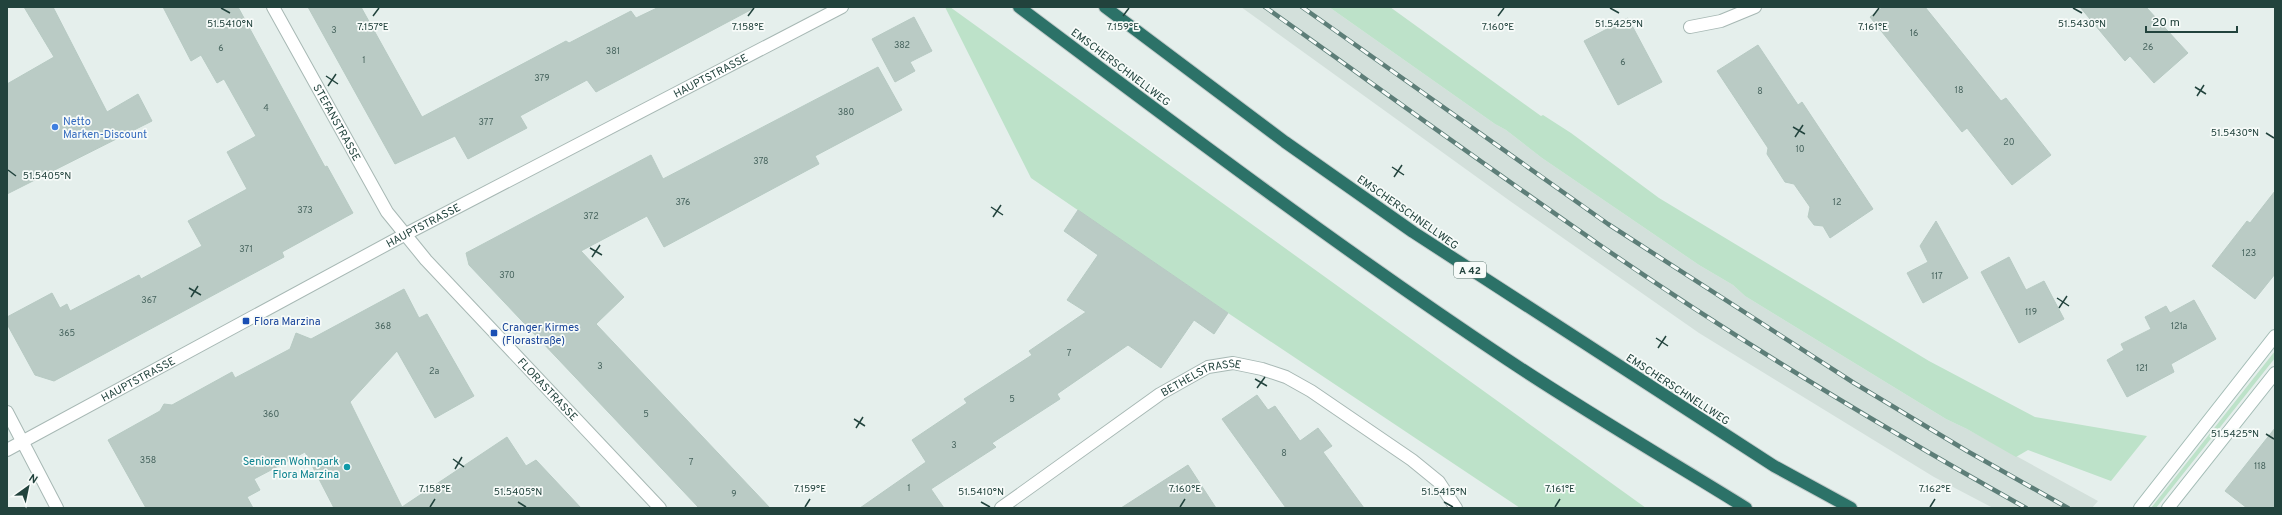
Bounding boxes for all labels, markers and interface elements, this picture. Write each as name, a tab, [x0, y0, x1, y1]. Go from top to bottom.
scale bar	[2146, 8, 2237, 34]
text: 20 m	[2152, 15, 2180, 31]
text: 51.5410°N	[207, 18, 253, 31]
text: 51.5425°N	[1595, 18, 1643, 31]
text: 51.5430°N	[2058, 18, 2106, 31]
text: 7.157°E	[357, 21, 389, 34]
text: 7.158°E	[732, 21, 764, 34]
text: 7.159°E	[1107, 21, 1139, 34]
text: 7.160°E	[1482, 21, 1514, 34]
text: 7.161°E	[1858, 21, 1888, 34]
house number: 3	[331, 25, 337, 36]
street label: EMSCHERSCHNELLWEG	[1068, 26, 1173, 110]
house number: 16	[1910, 28, 1918, 39]
house number: 382	[894, 40, 910, 51]
house number: 26	[2143, 42, 2153, 53]
house number: 6	[218, 43, 224, 54]
house number: 381	[606, 46, 620, 57]
street label: HAUPTSTRASSE	[671, 51, 751, 101]
house number: 1	[362, 55, 366, 66]
house number: 6	[1620, 57, 1626, 68]
house number: 379	[534, 73, 550, 84]
street label: STEFANSTRASSE	[309, 82, 363, 164]
house number: 18	[1955, 85, 1963, 96]
house number: 8	[1757, 86, 1763, 97]
house number: 4	[263, 103, 269, 114]
house number: 380	[838, 107, 855, 118]
place label: Netto Marken-Discount	[63, 115, 147, 142]
house number: 377	[478, 117, 494, 128]
marker: Netto Marken-Discount	[50, 122, 60, 132]
text: 51.5430°N	[2211, 127, 2259, 140]
house number: 20	[2003, 137, 2015, 148]
house number: 10	[1795, 144, 1805, 155]
house number: 378	[753, 156, 769, 167]
text: 51.5405°N	[23, 170, 71, 183]
street label: EMSCHERSCHNELLWEG	[1354, 172, 1461, 253]
house number: 376	[676, 197, 690, 208]
house number: 12	[1833, 197, 1841, 208]
street label: HAUPTSTRASSE	[384, 201, 463, 251]
house number: 373	[297, 205, 313, 216]
house number: 372	[583, 211, 599, 222]
house number: 371	[239, 244, 253, 255]
house number: 123	[2242, 248, 2256, 259]
road number: A 42	[1454, 262, 1486, 278]
house number: 370	[499, 270, 515, 281]
house number: 117	[1931, 271, 1943, 282]
house number: 367	[141, 295, 157, 306]
house number: 119	[2025, 307, 2037, 318]
place label: Flora Marzina	[254, 315, 321, 329]
marker: Flora Marzina	[241, 316, 251, 326]
house number: 368	[375, 321, 391, 332]
place label: Cranger Kirmes (Florastraße)	[502, 321, 579, 348]
house number: 121a	[2171, 321, 2188, 332]
house number: 365	[59, 328, 75, 339]
marker: Cranger Kirmes (Florastraße)	[489, 328, 499, 338]
house number: 7	[1067, 348, 1072, 359]
street label: EMSCHERSCHNELLWEG	[1623, 351, 1732, 429]
street label: HAUPTSTRASSE	[99, 354, 178, 406]
street label: FLORASTRASSE	[514, 355, 580, 424]
street label: BETHELSTRASSE	[1159, 357, 1243, 400]
house number: 3	[597, 361, 603, 372]
house number: 121	[2136, 363, 2148, 374]
house number: 2a	[429, 366, 439, 377]
house number: 5	[1009, 394, 1015, 405]
house number: 360	[263, 409, 280, 420]
house number: 5	[643, 409, 649, 420]
text: 51.5425°N	[2211, 428, 2259, 441]
house number: 3	[951, 440, 957, 451]
house number: 8	[1281, 448, 1287, 459]
house number: 358	[140, 455, 156, 466]
place label: Senioren Wohnpark Flora Marzina	[243, 455, 339, 482]
house number: 7	[689, 457, 694, 468]
house number: 118	[2254, 461, 2266, 472]
marker: Senioren Wohnpark Flora Marzina	[342, 462, 352, 472]
north arrow	[8, 467, 48, 507]
text: N	[26, 471, 40, 487]
text: 7.158°E	[419, 483, 451, 496]
text: 7.159°E	[794, 483, 826, 496]
house number: 1	[907, 483, 911, 494]
text: 7.160°E	[1169, 483, 1201, 496]
text: 7.161°E	[1545, 483, 1575, 496]
text: 7.162°E	[1919, 483, 1951, 496]
text: 51.5405°N	[494, 486, 542, 499]
text: 51.5410°N	[958, 486, 1004, 499]
text: 51.5415°N	[1421, 486, 1467, 499]
house number: 9	[731, 489, 737, 500]

